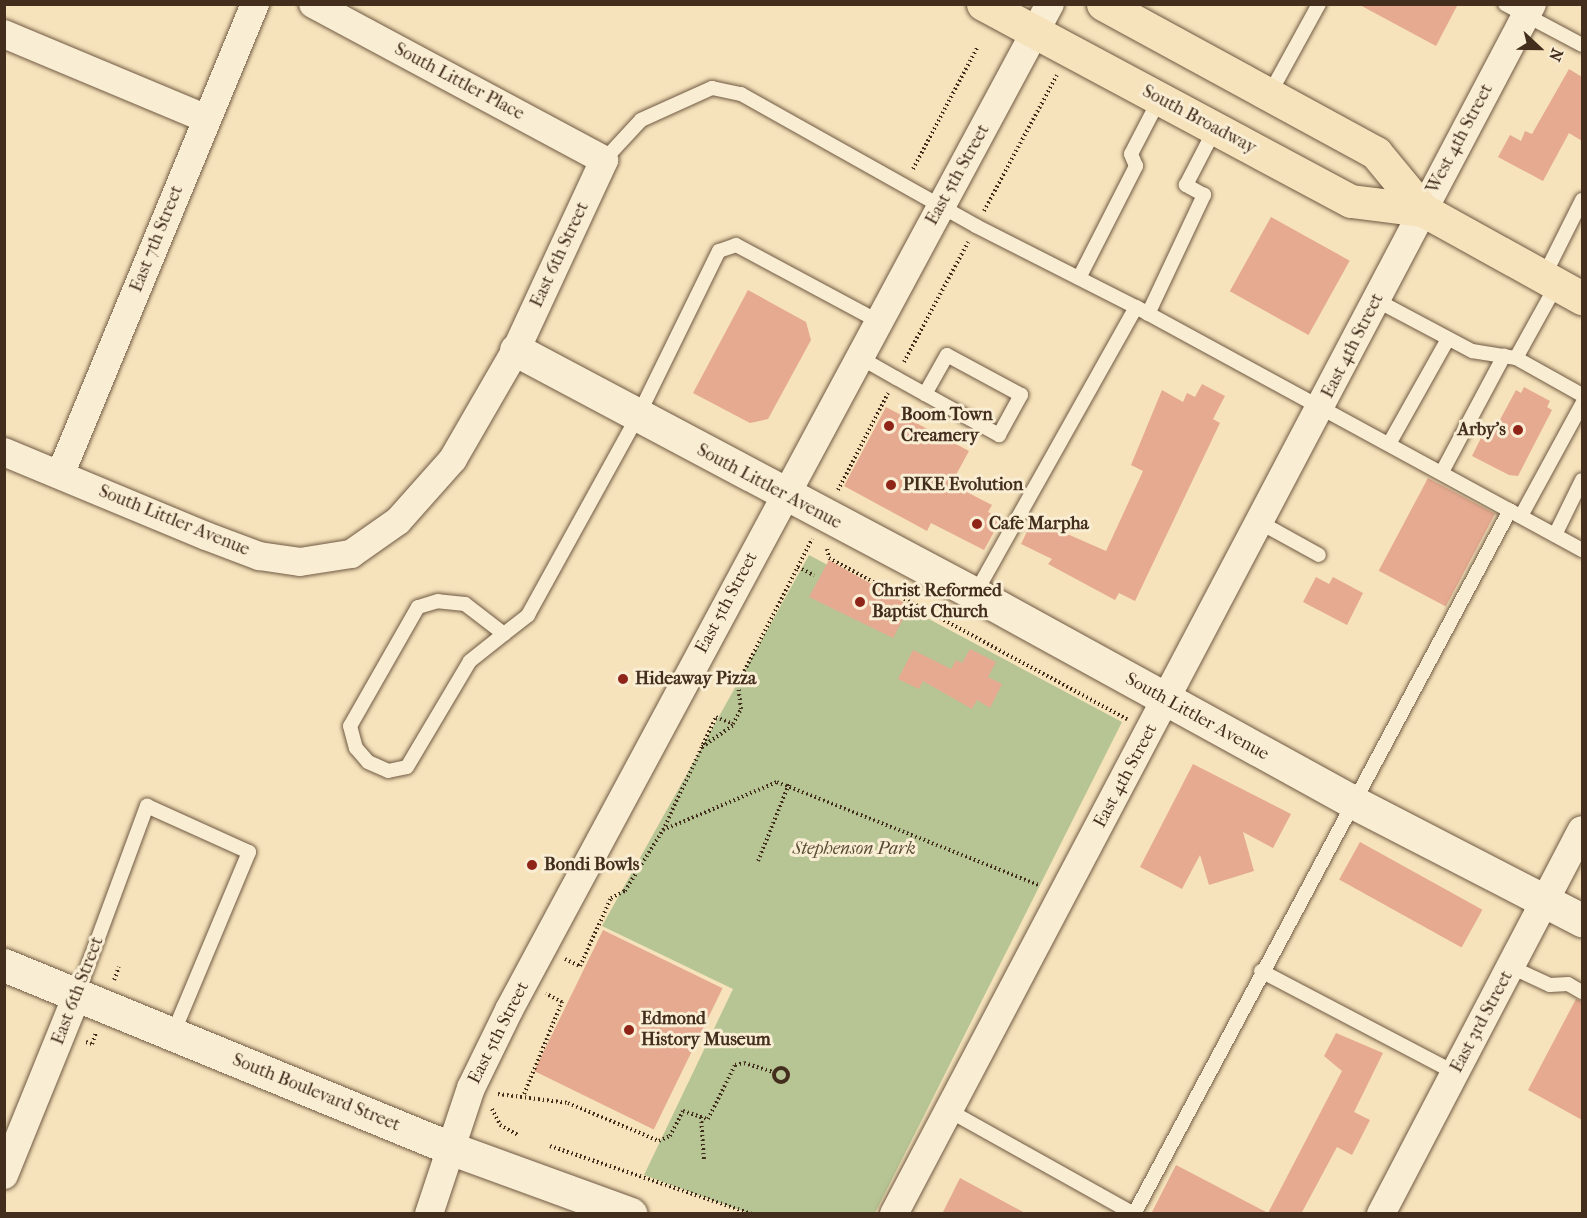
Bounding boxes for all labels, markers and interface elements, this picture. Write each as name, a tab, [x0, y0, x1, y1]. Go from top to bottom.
north arrow	[1509, 18, 1569, 78]
street label: South Littler Place	[390, 39, 528, 125]
text: N	[1545, 46, 1567, 64]
street label: South Broadway	[1138, 81, 1260, 159]
street label: West 4th Street	[1422, 81, 1498, 197]
street label: East 5th Street	[921, 121, 995, 229]
street label: East 7th Street	[126, 183, 188, 295]
street label: East 6th Street	[526, 199, 594, 311]
street label: East 4th Street	[1317, 290, 1389, 402]
place label: Boom Town Creamery	[901, 405, 993, 448]
marker: Boom Town Creamery	[882, 419, 896, 433]
place label: Arby's	[1457, 419, 1506, 441]
marker: Arby's	[1511, 423, 1525, 437]
street label: South Littler Avenue	[693, 440, 845, 534]
place label: PIKE Evolution	[903, 474, 1023, 496]
marker: PIKE Evolution	[884, 478, 898, 492]
street label: South Littler Avenue	[95, 481, 253, 561]
place label: Cafe Marpha	[989, 513, 1089, 535]
marker: Cafe Marpha	[970, 517, 984, 531]
street label: East 5th Street	[691, 549, 763, 657]
place label: Christ Reformed Baptist Church	[872, 581, 1002, 624]
marker: Christ Reformed Baptist Church	[853, 595, 867, 609]
place label: Hideaway Pizza	[635, 668, 756, 690]
street label: South Littler Avenue	[1121, 669, 1273, 765]
marker: Hideaway Pizza	[616, 672, 630, 686]
street label: East 4th Street	[1090, 720, 1162, 832]
park label: Stephenson Park	[792, 838, 916, 860]
place label: Bondi Bowls	[544, 854, 639, 876]
marker: Bondi Bowls	[525, 858, 539, 872]
street label: East 6th Street	[48, 934, 108, 1048]
street label: East 3rd Street	[1446, 967, 1518, 1077]
street label: East 5th Street	[464, 978, 534, 1088]
place label: Edmond History Museum	[641, 1009, 771, 1052]
marker: Edmond History Museum	[622, 1023, 636, 1037]
street label: South Boulevard Street	[229, 1049, 403, 1137]

